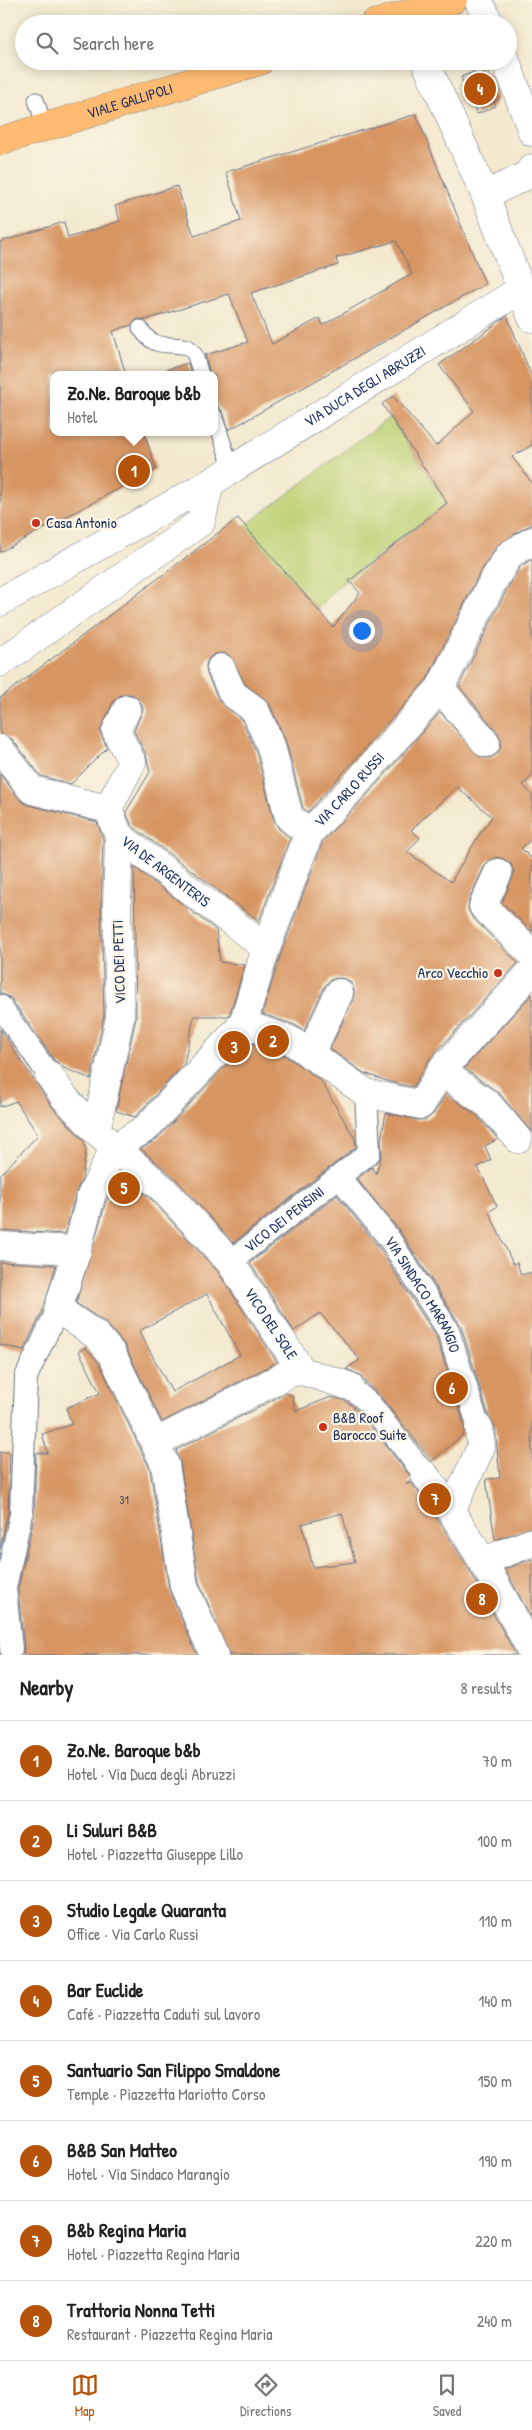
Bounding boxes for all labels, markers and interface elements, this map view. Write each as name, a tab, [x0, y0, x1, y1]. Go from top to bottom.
search box	[15, 15, 517, 70]
icon: search	[33, 29, 61, 57]
text: Search here	[73, 30, 154, 56]
pin: 4	[464, 70, 496, 108]
street label: VIALE GALLIPOLI	[84, 77, 175, 124]
street label: VIA DUCA DEGLI ABRUZZI	[300, 340, 430, 432]
popup	[50, 371, 218, 436]
text: Zo.Ne. Baroque b&b	[67, 380, 201, 406]
text: Hotel	[67, 406, 97, 428]
pin: 1	[118, 452, 150, 490]
place label: Casa Antonio	[46, 512, 117, 533]
marker: Casa Antonio	[30, 517, 42, 529]
your location	[349, 618, 375, 644]
street label: VIA CARLO RUSSI	[309, 748, 389, 831]
street label: VIA DE ARGENTERIS	[117, 830, 215, 912]
street label: VICO DEI PETTI	[107, 920, 130, 1004]
place label: Arco Vecchio	[418, 962, 488, 983]
marker: Arco Vecchio	[492, 967, 504, 979]
pin: 2	[257, 1022, 289, 1060]
pin: 3	[218, 1028, 250, 1066]
pin: 5	[108, 1169, 140, 1207]
street label: VICO DEI PENSINI	[240, 1181, 328, 1257]
street label: VIA SINDACO MARANGIO	[380, 1232, 466, 1355]
street label: VICO DEL SOLE	[240, 1283, 303, 1364]
pin: 6	[436, 1369, 468, 1407]
place label: B&B Roof Barocco Suite	[333, 1407, 407, 1445]
marker: B&B Roof Barocco Suite	[317, 1421, 329, 1433]
pin: 7	[419, 1480, 451, 1518]
house number: 31	[119, 1491, 129, 1508]
pin: 8	[466, 1580, 498, 1618]
text: Nearby	[20, 1673, 73, 1702]
text: 8 results	[460, 1677, 512, 1699]
text: Zo.Ne. Baroque b&b	[67, 1737, 201, 1763]
text: 1	[33, 1750, 39, 1772]
text: 70 m	[482, 1750, 512, 1772]
text: Hotel · Via Duca degli Abruzzi	[67, 1763, 236, 1785]
text: Li Suluri B&B	[67, 1817, 157, 1843]
text: 2	[32, 1830, 40, 1852]
text: 100 m	[477, 1830, 512, 1852]
text: Hotel · Piazzetta Giuseppe Lillo	[67, 1843, 243, 1865]
text: Studio Legale Quaranta	[67, 1897, 226, 1923]
text: 3	[32, 1910, 40, 1932]
text: 110 m	[479, 1910, 512, 1932]
text: Office · Via Carlo Russi	[67, 1923, 199, 1945]
text: Bar Euclide	[67, 1977, 143, 2003]
text: 4	[33, 1990, 39, 2012]
text: 140 m	[478, 1990, 512, 2012]
text: Café · Piazzetta Caduti sul lavoro	[67, 2003, 260, 2025]
text: Santuario San Filippo Smaldone	[67, 2057, 280, 2083]
text: 5	[33, 2070, 39, 2092]
text: 150 m	[478, 2070, 512, 2092]
text: Temple · Piazzetta Mariotto Corso	[67, 2083, 265, 2105]
text: B&B San Matteo	[67, 2137, 177, 2163]
text: 6	[33, 2150, 39, 2172]
text: 190 m	[479, 2150, 512, 2172]
text: Hotel · Via Sindaco Marangio	[67, 2163, 230, 2185]
text: B&b Regina Maria	[67, 2217, 186, 2243]
text: 7	[32, 2230, 40, 2252]
text: 220 m	[475, 2230, 512, 2252]
text: Hotel · Piazzetta Regina Maria	[67, 2243, 240, 2265]
text: Trattoria Nonna Tetti	[67, 2297, 215, 2323]
text: 8	[33, 2310, 39, 2332]
text: 240 m	[477, 2310, 512, 2332]
text: Restaurant · Piazzetta Regina Maria	[67, 2323, 273, 2345]
tab: Map	[71, 2371, 99, 2420]
tab: Directions	[240, 2371, 291, 2420]
tab: Saved	[433, 2371, 461, 2420]

